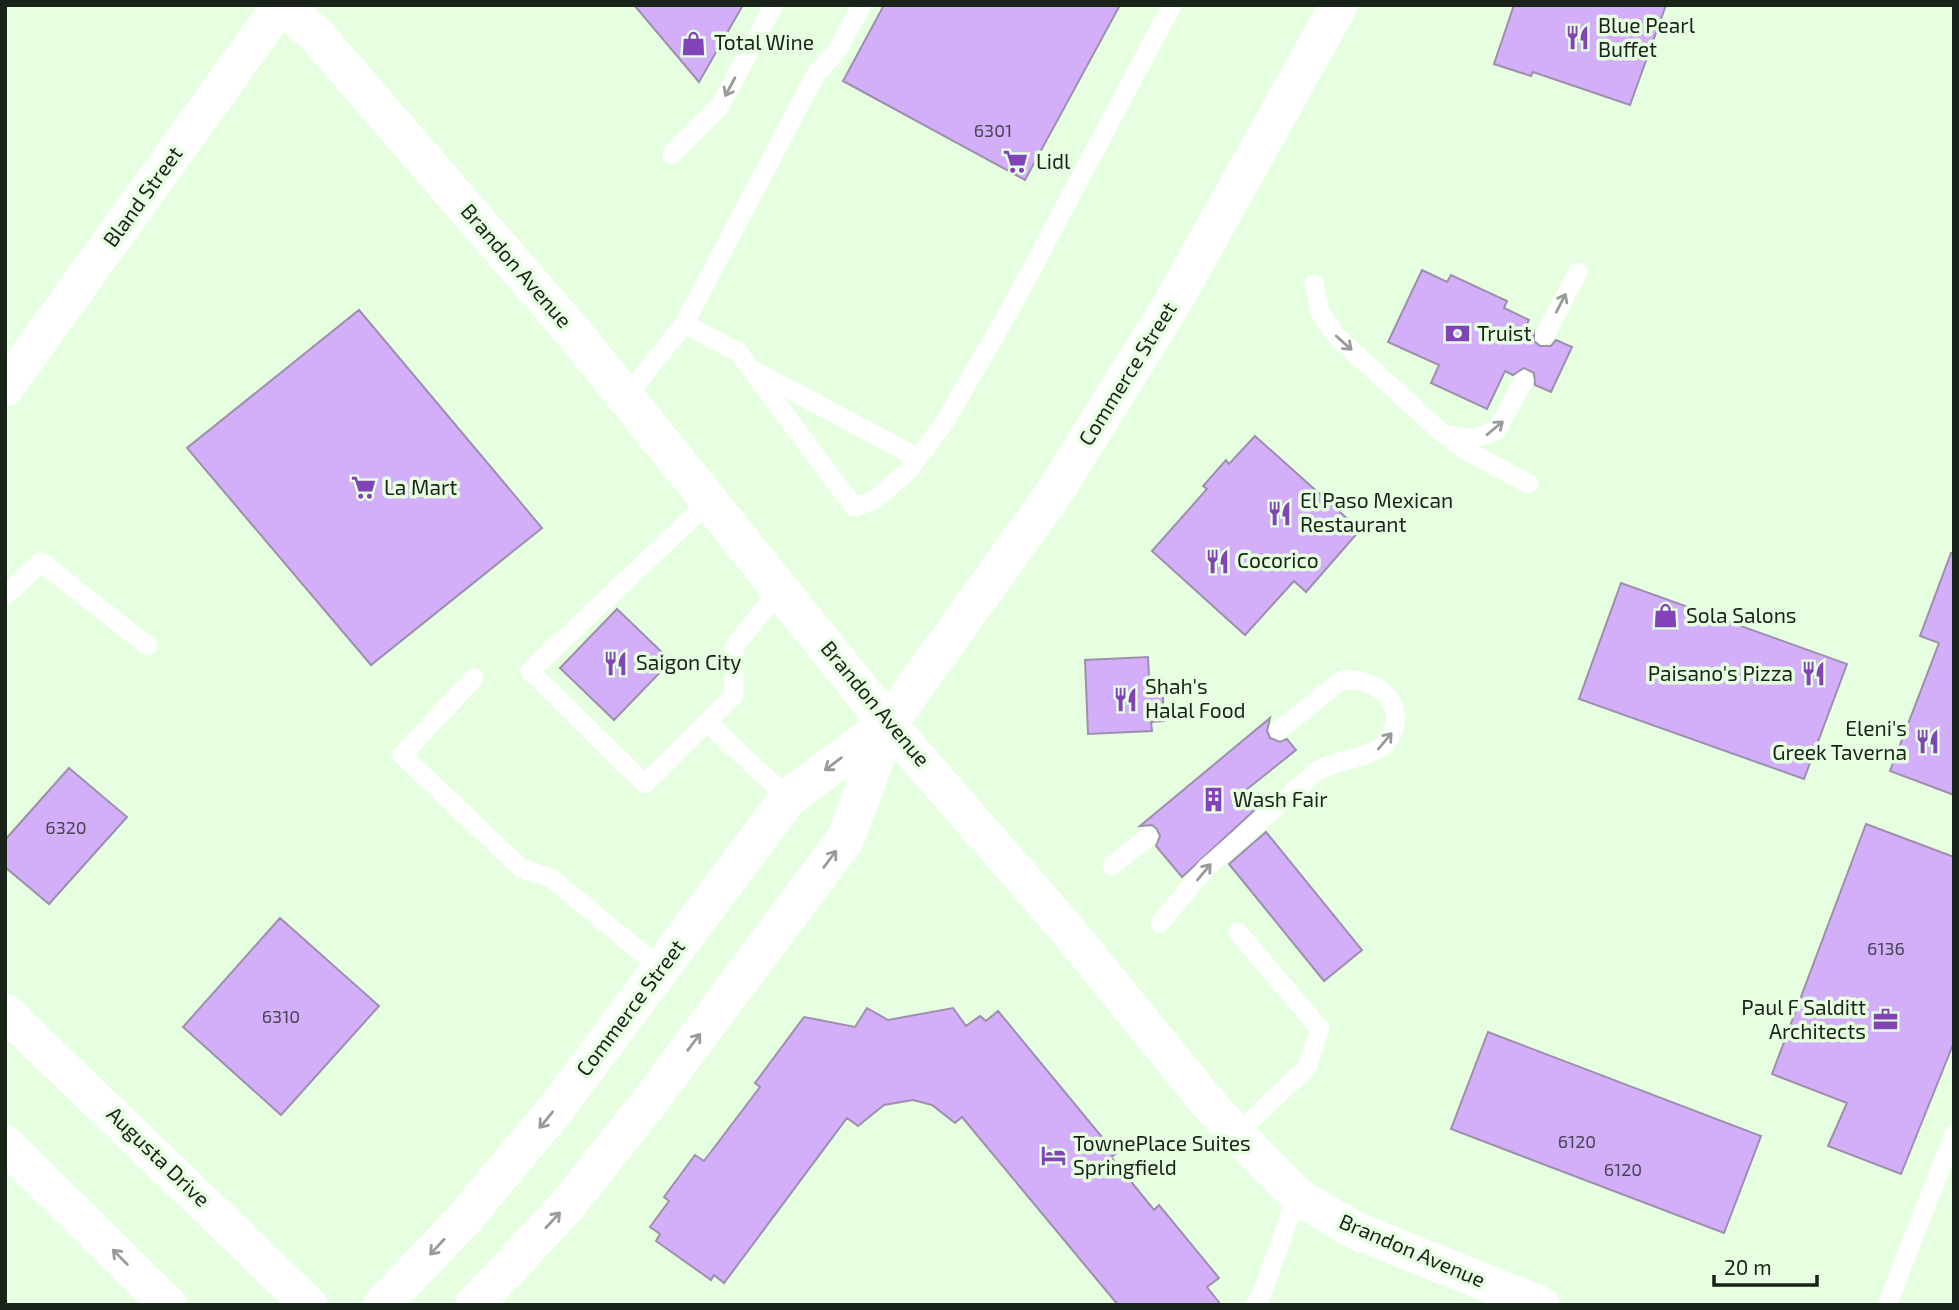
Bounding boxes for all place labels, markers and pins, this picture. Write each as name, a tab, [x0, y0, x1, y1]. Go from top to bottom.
place label: Blue Pearl Buffet	[1598, 12, 1696, 61]
restaurant icon: Blue Pearl Buffet	[1564, 24, 1592, 52]
shop icon: Total Wine	[680, 29, 708, 57]
place label: Total Wine	[714, 29, 814, 54]
supermarket icon: Lidl	[1002, 148, 1030, 176]
place label: Lidl	[1036, 148, 1071, 173]
bank icon: Truist	[1443, 320, 1471, 348]
place label: Truist	[1477, 320, 1532, 345]
supermarket icon: La Mart	[350, 474, 378, 502]
place label: La Mart	[384, 474, 457, 499]
place label: El Paso Mexican Restaurant	[1300, 487, 1453, 536]
restaurant icon: El Paso Mexican Restaurant	[1266, 499, 1294, 527]
restaurant icon: Cocorico	[1203, 547, 1231, 575]
place label: Cocorico	[1237, 547, 1319, 572]
shop icon: Sola Salons	[1652, 602, 1680, 630]
place label: Sola Salons	[1686, 602, 1797, 627]
restaurant icon: Saigon City	[602, 649, 630, 677]
place label: Saigon City	[636, 649, 741, 674]
place label: Paisano's Pizza	[1648, 660, 1793, 685]
restaurant icon: Paisano's Pizza	[1799, 660, 1827, 688]
place label: Shah's Halal Food	[1145, 673, 1246, 722]
restaurant icon: Shah's Halal Food	[1111, 685, 1139, 713]
place label: Eleni's Greek Taverna	[1772, 715, 1907, 764]
restaurant icon: Eleni's Greek Taverna	[1913, 727, 1941, 755]
building icon: Wash Fair	[1199, 786, 1227, 814]
place label: Wash Fair	[1233, 786, 1328, 811]
place label: Paul F Salditt Architects	[1741, 994, 1866, 1043]
office icon: Paul F Salditt Architects	[1872, 1006, 1900, 1034]
place label: TownePlace Suites Springfield	[1073, 1130, 1251, 1179]
hotel icon: TownePlace Suites Springfield	[1039, 1142, 1067, 1170]

